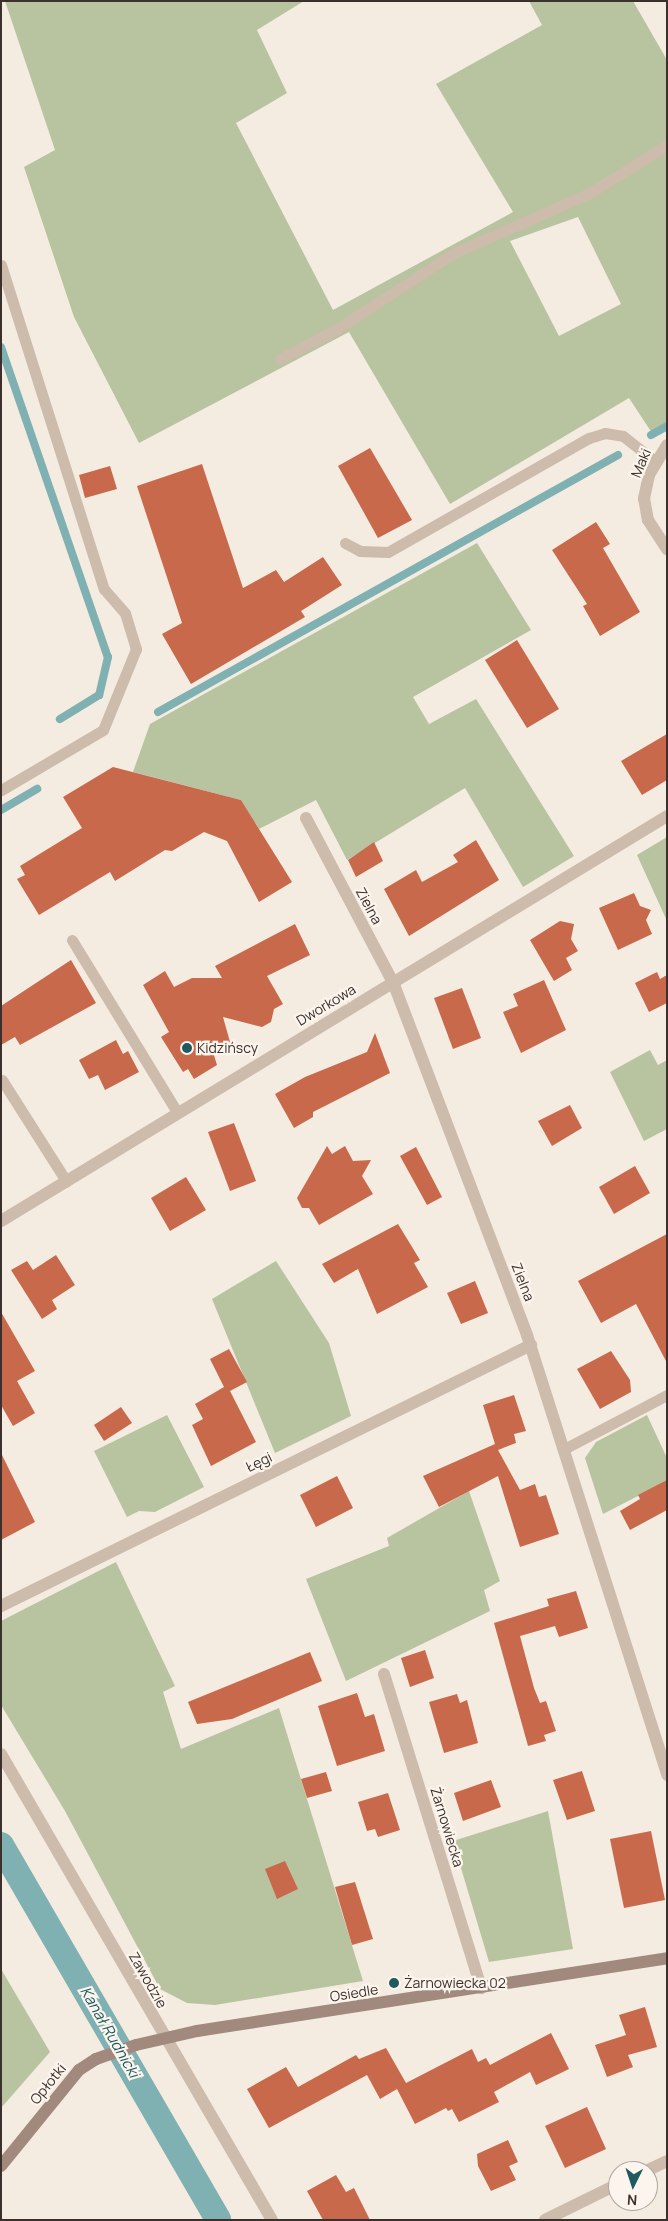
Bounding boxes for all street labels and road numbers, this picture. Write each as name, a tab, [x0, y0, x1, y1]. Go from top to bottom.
street label: Maki	[627, 446, 655, 480]
street label: Zielna	[352, 885, 386, 927]
street label: Dworkowa	[293, 981, 359, 1029]
street label: Zielna	[508, 1261, 538, 1303]
street label: Łęgi	[243, 1449, 275, 1475]
street label: Żarnowiecka	[427, 1785, 467, 1869]
street label: Zawodzie	[125, 1949, 171, 2011]
street label: Osiedle	[329, 1981, 379, 2005]
street label: Opłotki	[27, 2060, 69, 2108]

